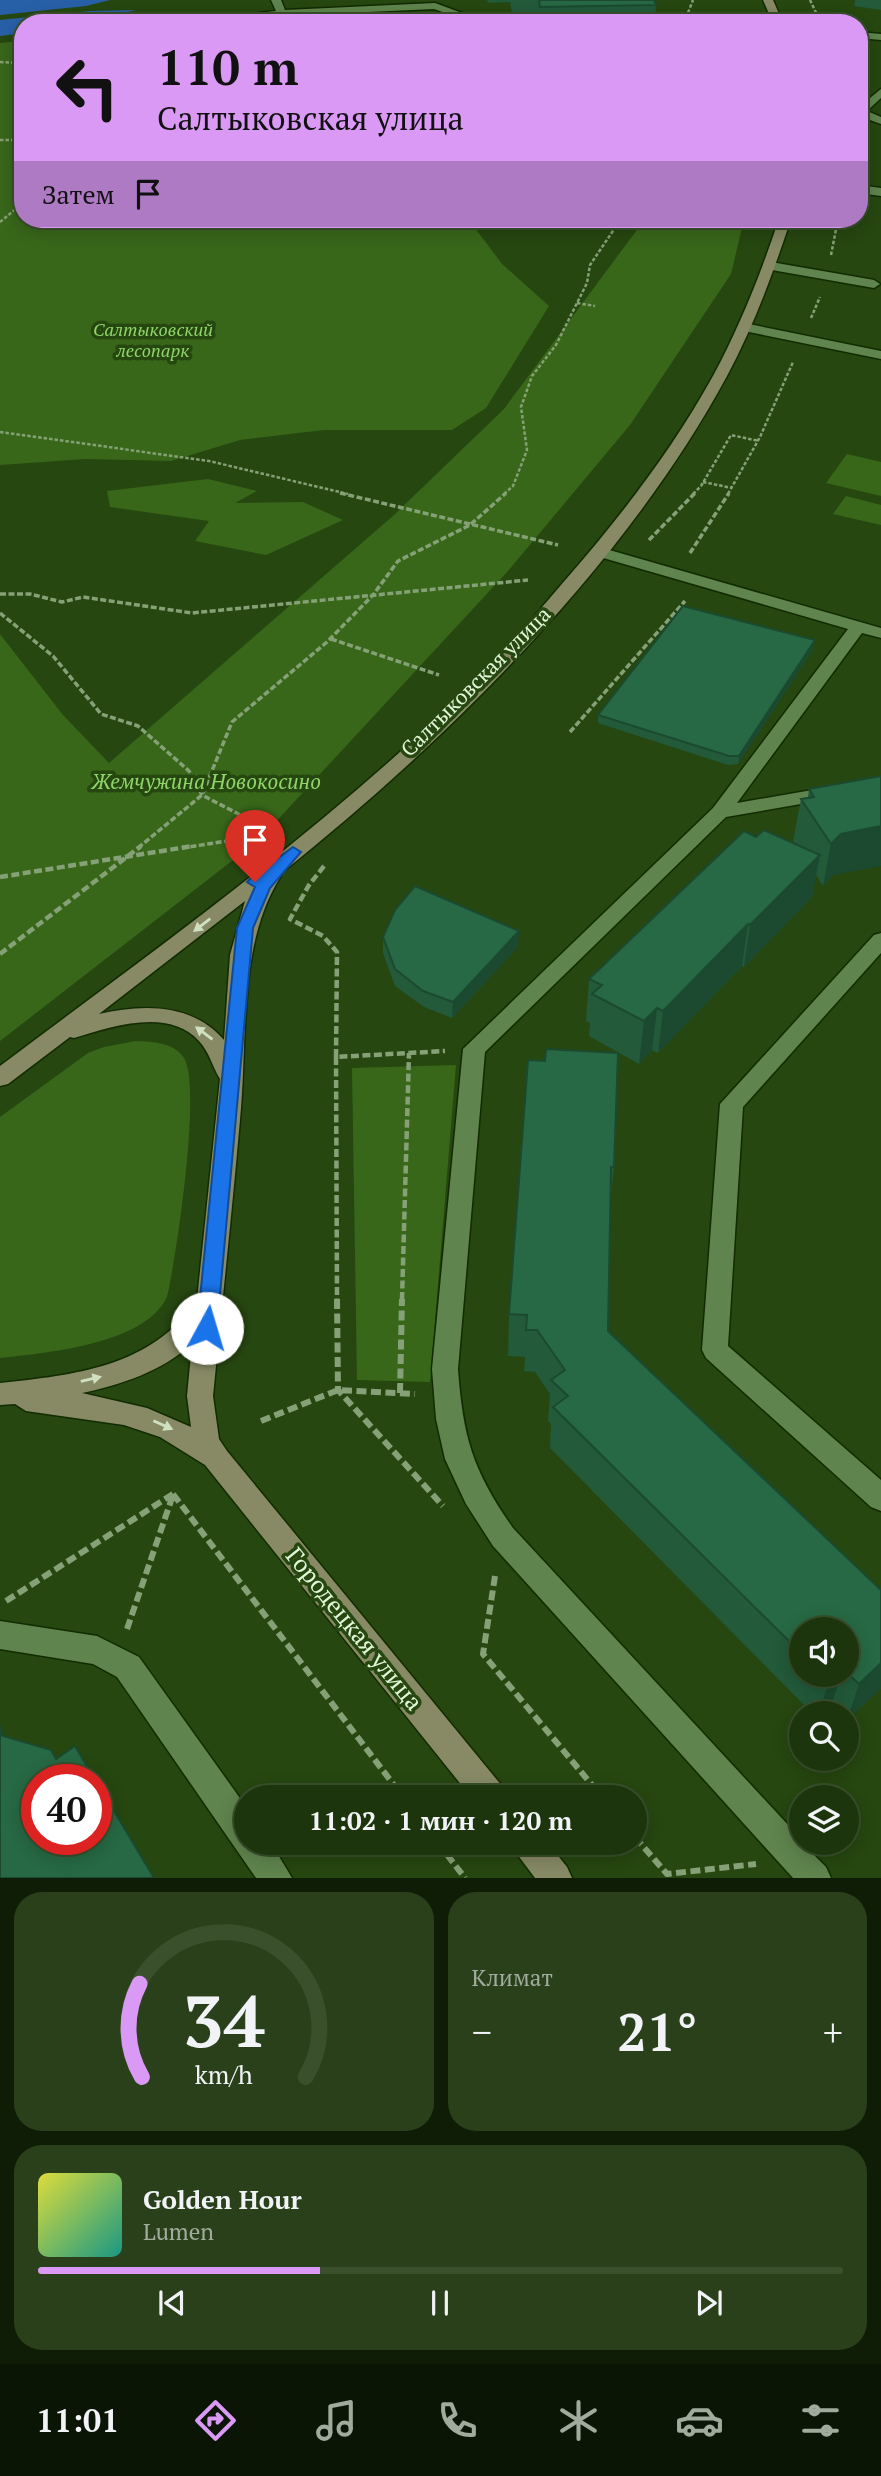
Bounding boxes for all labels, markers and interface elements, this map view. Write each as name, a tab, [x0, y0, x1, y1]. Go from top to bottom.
text: 110 m	[157, 34, 299, 99]
icon: left	[42, 42, 133, 133]
text: Салтыковская улица	[157, 97, 464, 139]
icon: arrive	[129, 175, 167, 213]
text: Затем	[42, 177, 115, 211]
park label: Салтыковский лесопарк	[93, 317, 213, 362]
street label: Салтыковская улица	[394, 600, 557, 762]
park label: Жемчужина Новокосино	[90, 767, 321, 795]
pin	[225, 810, 285, 882]
icon: arrive	[236, 821, 274, 859]
one-way arrow	[193, 917, 211, 932]
one-way arrow	[195, 1026, 214, 1040]
position arrow	[170, 1291, 244, 1365]
one-way arrow	[80, 1373, 102, 1384]
one-way arrow	[153, 1419, 173, 1431]
street label: Городецкая улица	[279, 1540, 430, 1717]
map controls	[789, 1617, 859, 1855]
button: sound	[789, 1617, 859, 1687]
button: search	[789, 1701, 859, 1771]
speed limit sign: 40	[21, 1764, 112, 1855]
button: layers	[789, 1785, 859, 1855]
text: 11:02 · 1 мин · 120 m	[309, 1803, 572, 1837]
text: Климат	[472, 1962, 553, 1993]
text: 34	[183, 1972, 265, 2069]
text: 21°	[617, 1997, 697, 2066]
text: −	[472, 2007, 492, 2057]
text: +	[823, 2007, 843, 2057]
text: km/h	[195, 2058, 253, 2091]
text: Golden Hour	[143, 2182, 302, 2216]
text: Lumen	[143, 2216, 214, 2247]
icon: previous	[153, 2284, 191, 2322]
icon: pause	[421, 2284, 459, 2322]
icon: next	[690, 2284, 728, 2322]
icon: directions	[191, 2396, 240, 2445]
icon: music	[312, 2396, 361, 2445]
icon: phone	[433, 2396, 482, 2445]
icon: climate	[554, 2396, 603, 2445]
icon: car	[675, 2396, 724, 2445]
icon: filters	[796, 2396, 845, 2445]
text: 11:01	[36, 2399, 119, 2441]

